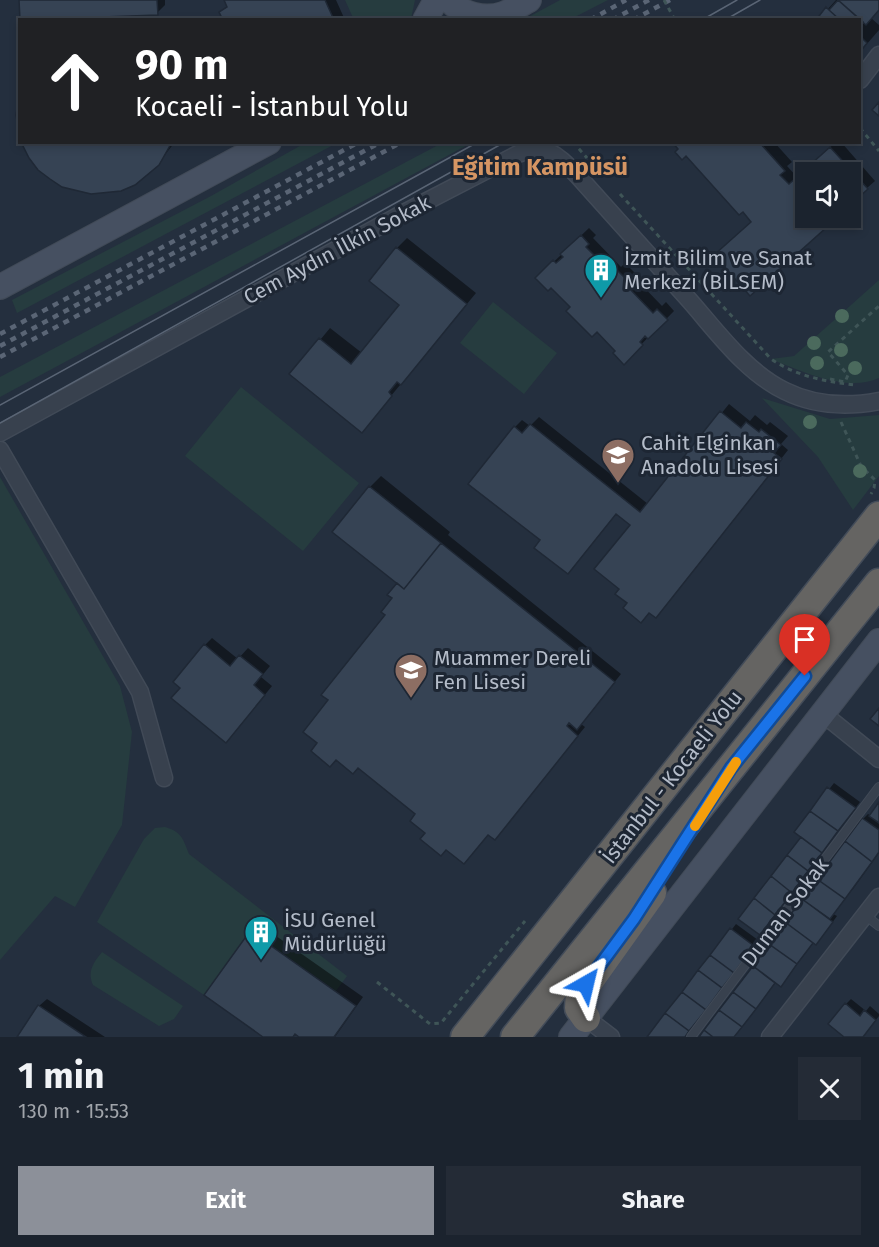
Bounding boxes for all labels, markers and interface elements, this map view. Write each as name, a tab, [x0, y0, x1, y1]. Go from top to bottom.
text: 90 m	[135, 40, 229, 90]
icon: ahead	[36, 42, 114, 120]
text: Kocaeli - İstanbul Yolu	[135, 91, 409, 123]
district label: Eğitim Kampüsü	[452, 153, 628, 181]
map controls	[795, 162, 861, 228]
button: sound	[795, 162, 861, 228]
street label: Cem Aydın İlkin Sokak	[239, 190, 435, 310]
place label: İzmit Bilim ve Sanat Merkezi (BİLSEM)	[624, 245, 813, 295]
building icon: İzmit Bilim ve Sanat Merkezi (BİLSEM)	[583, 252, 619, 299]
place label: Cahit Elginkan Anadolu Lisesi	[641, 430, 779, 480]
school or university icon: Cahit Elginkan Anadolu Lisesi	[600, 437, 636, 484]
pin	[779, 614, 830, 676]
icon: arrive	[788, 623, 821, 656]
place label: Muammer Dereli Fen Lisesi	[434, 645, 591, 695]
school or university icon: Muammer Dereli Fen Lisesi	[393, 652, 429, 699]
street label: İstanbul - Kocaeli Yolu	[596, 685, 748, 869]
street label: Duman Sokak	[736, 852, 834, 971]
place label: İSU Genel Müdürlüğü	[284, 907, 387, 957]
building icon: İSU Genel Müdürlüğü	[243, 914, 279, 961]
position arrow	[554, 952, 618, 1016]
text: 1 min	[18, 1054, 105, 1098]
button: close	[798, 1057, 861, 1120]
text: 130 m · 15:53	[18, 1099, 129, 1123]
button: Exit	[18, 1166, 434, 1235]
button: Share	[446, 1166, 861, 1235]

